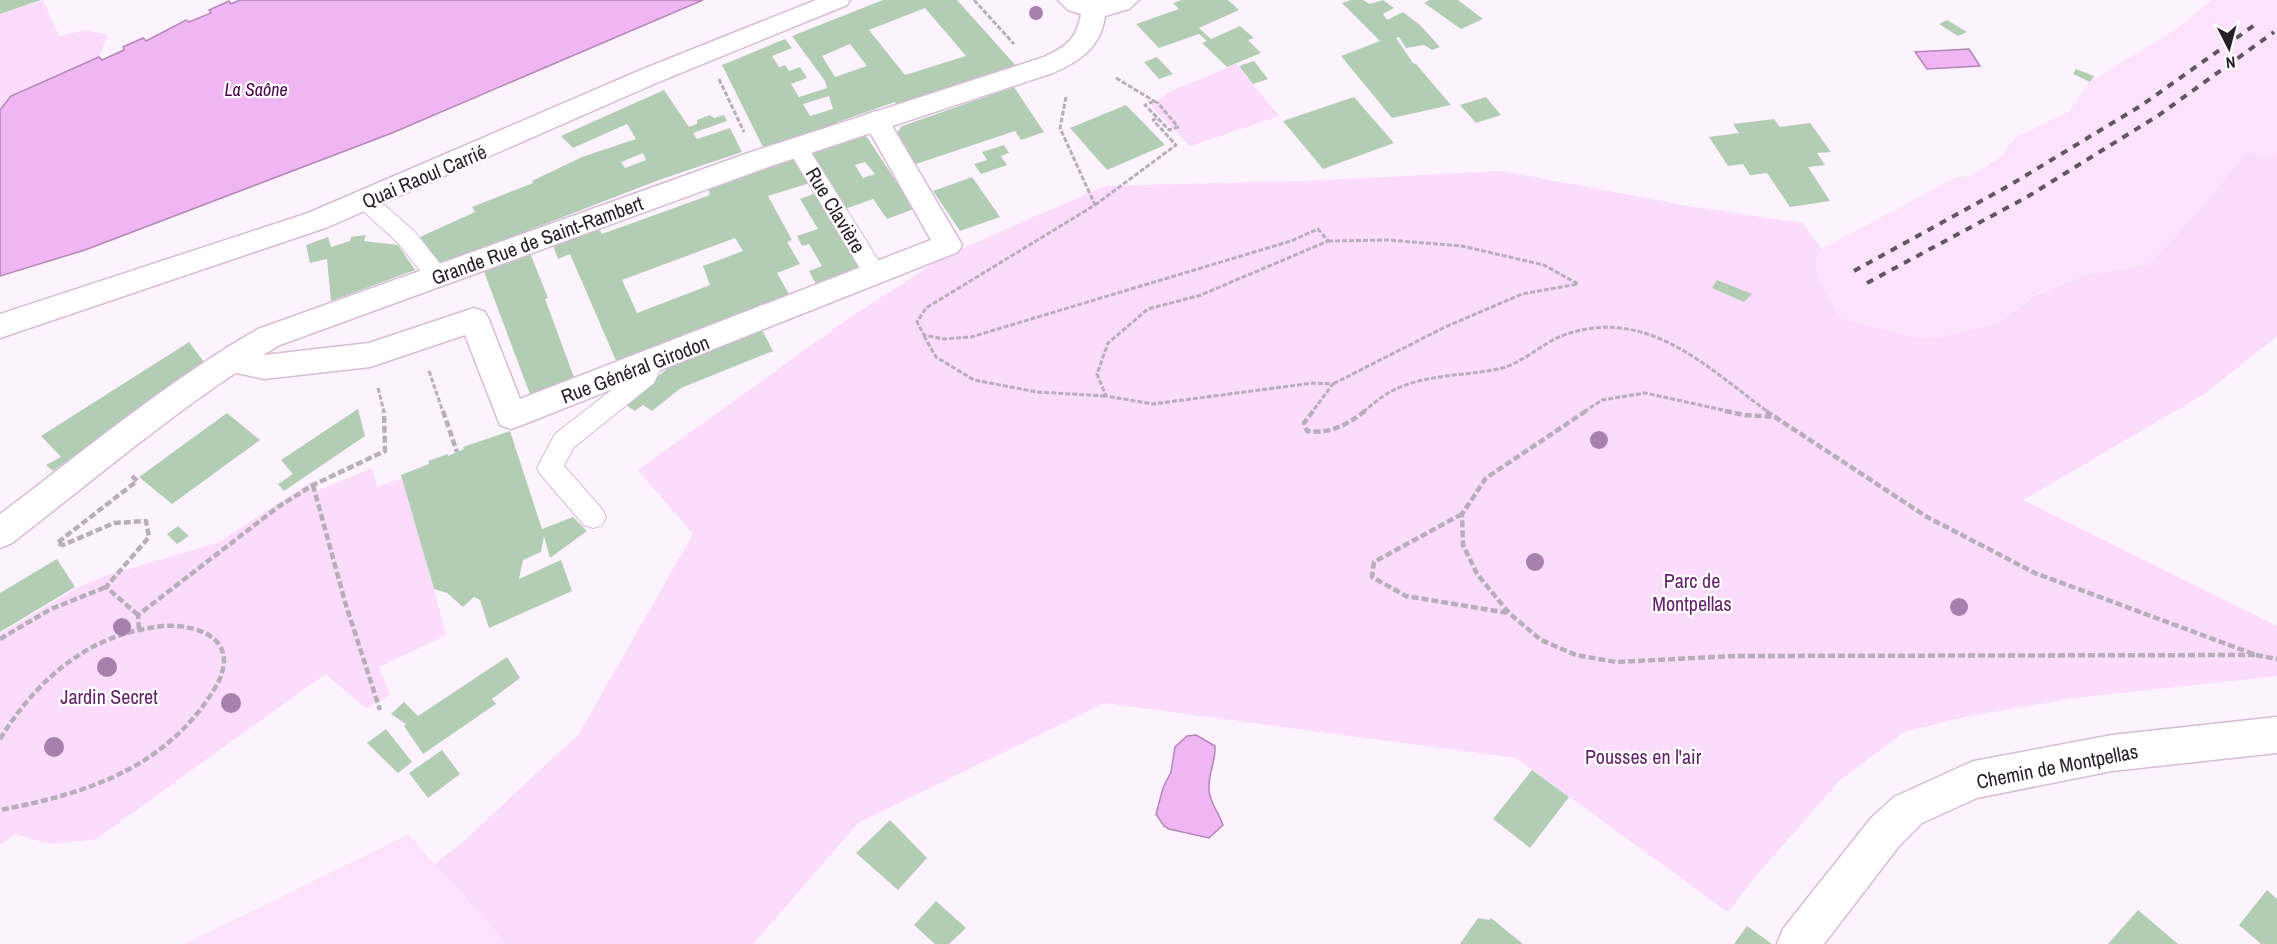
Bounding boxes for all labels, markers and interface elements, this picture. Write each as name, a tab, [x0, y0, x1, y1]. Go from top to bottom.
north arrow	[2199, 18, 2259, 78]
text: N	[2225, 51, 2236, 74]
water label: La Saône	[224, 77, 288, 102]
street label: Quai Raoul Carrié	[357, 138, 491, 214]
street label: Rue Clavière	[800, 162, 872, 258]
street label: Grande Rue de Saint-Rambert	[427, 189, 647, 291]
street label: Rue Général Girodon	[557, 328, 713, 410]
park label: Parc de Montpellas	[1652, 567, 1732, 617]
park label: Jardin Secret	[60, 683, 158, 710]
street label: Chemin de Montpellas	[1974, 737, 2140, 795]
park label: Pousses en l'air	[1585, 743, 1702, 770]

